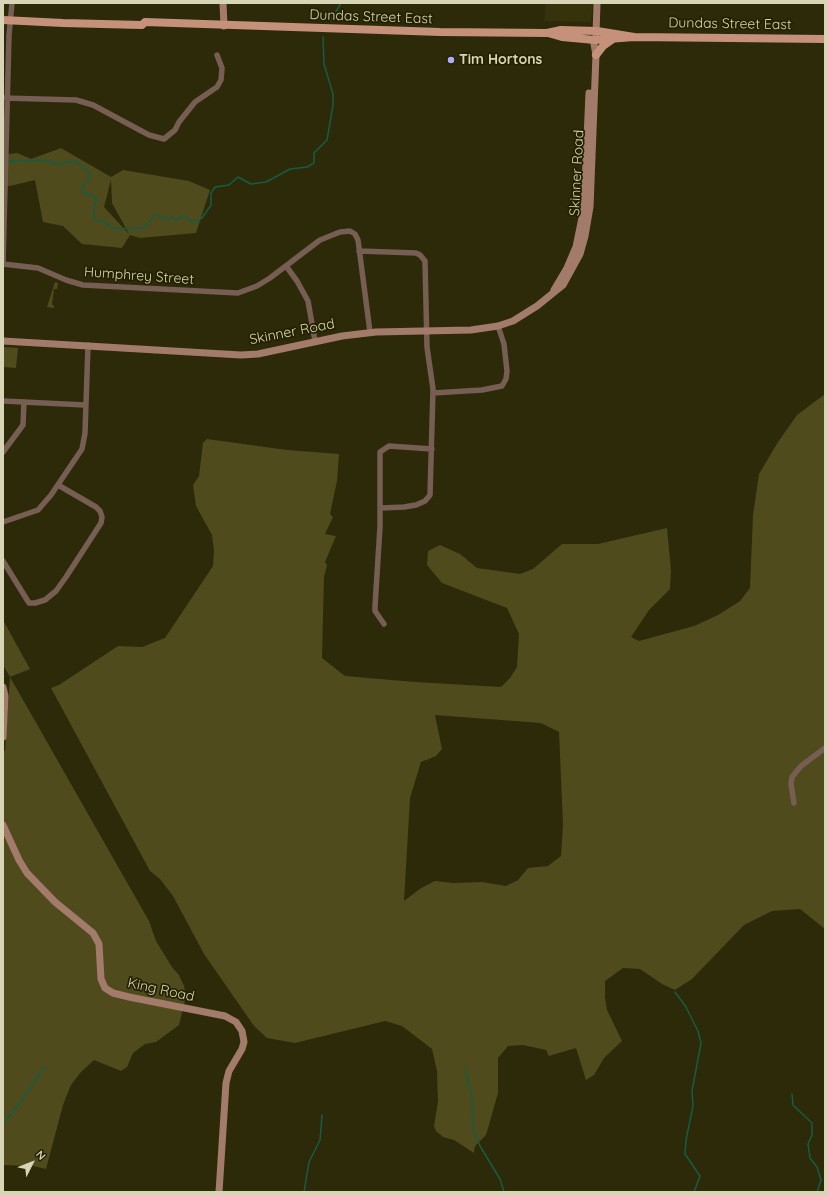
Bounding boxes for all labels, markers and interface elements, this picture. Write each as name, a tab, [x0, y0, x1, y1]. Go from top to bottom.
street label: Dundas Street East	[309, 6, 433, 28]
street label: Dundas Street East	[668, 15, 792, 33]
place label: Tim Hortons	[459, 52, 542, 68]
marker: Tim Hortons	[446, 55, 456, 65]
street label: Skinner Road	[566, 129, 588, 217]
street label: Humphrey Street	[83, 264, 195, 288]
street label: Skinner Road	[248, 316, 336, 348]
street label: King Road	[126, 975, 196, 1005]
north arrow	[12, 1143, 52, 1183]
text: N	[33, 1147, 49, 1163]

